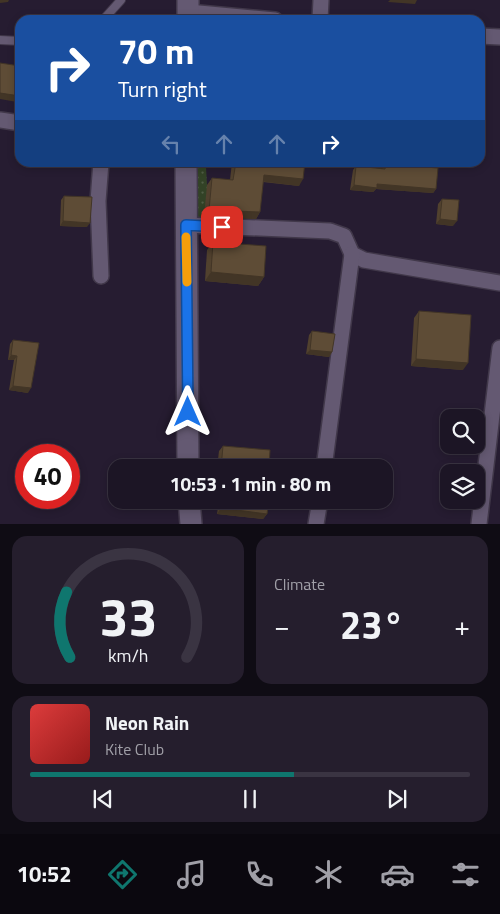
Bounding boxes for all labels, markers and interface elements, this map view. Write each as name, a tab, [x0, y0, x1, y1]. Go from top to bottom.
text: 70 m	[118, 24, 194, 78]
icon: right	[35, 35, 100, 100]
text: Turn right	[118, 72, 207, 106]
icon: left	[157, 130, 185, 158]
icon: ahead	[210, 130, 238, 158]
icon: ahead	[263, 130, 291, 158]
icon: right	[316, 130, 344, 158]
pin	[201, 206, 243, 248]
icon: arrive	[208, 213, 236, 241]
position arrow	[161, 385, 213, 437]
map controls	[440, 409, 485, 509]
button: search	[440, 409, 485, 454]
speed limit sign: 40	[15, 444, 80, 509]
button: layers	[440, 464, 485, 509]
text: 10:53 · 1 min · 80 m	[170, 469, 331, 498]
text: Climate	[274, 572, 325, 596]
text: 33	[99, 577, 157, 656]
text: 23°	[340, 596, 404, 654]
text: −	[274, 604, 290, 647]
text: +	[454, 604, 470, 647]
text: km/h	[108, 642, 148, 669]
text: Neon Rain	[105, 708, 189, 737]
text: Kite Club	[105, 737, 164, 761]
icon: previous	[89, 785, 117, 813]
icon: pause	[236, 785, 264, 813]
icon: next	[383, 785, 411, 813]
text: 10:52	[17, 857, 72, 891]
icon: directions	[105, 857, 140, 892]
icon: music	[174, 857, 209, 892]
icon: phone	[242, 857, 277, 892]
icon: climate	[311, 857, 346, 892]
icon: car	[380, 857, 415, 892]
icon: filters	[448, 857, 483, 892]

